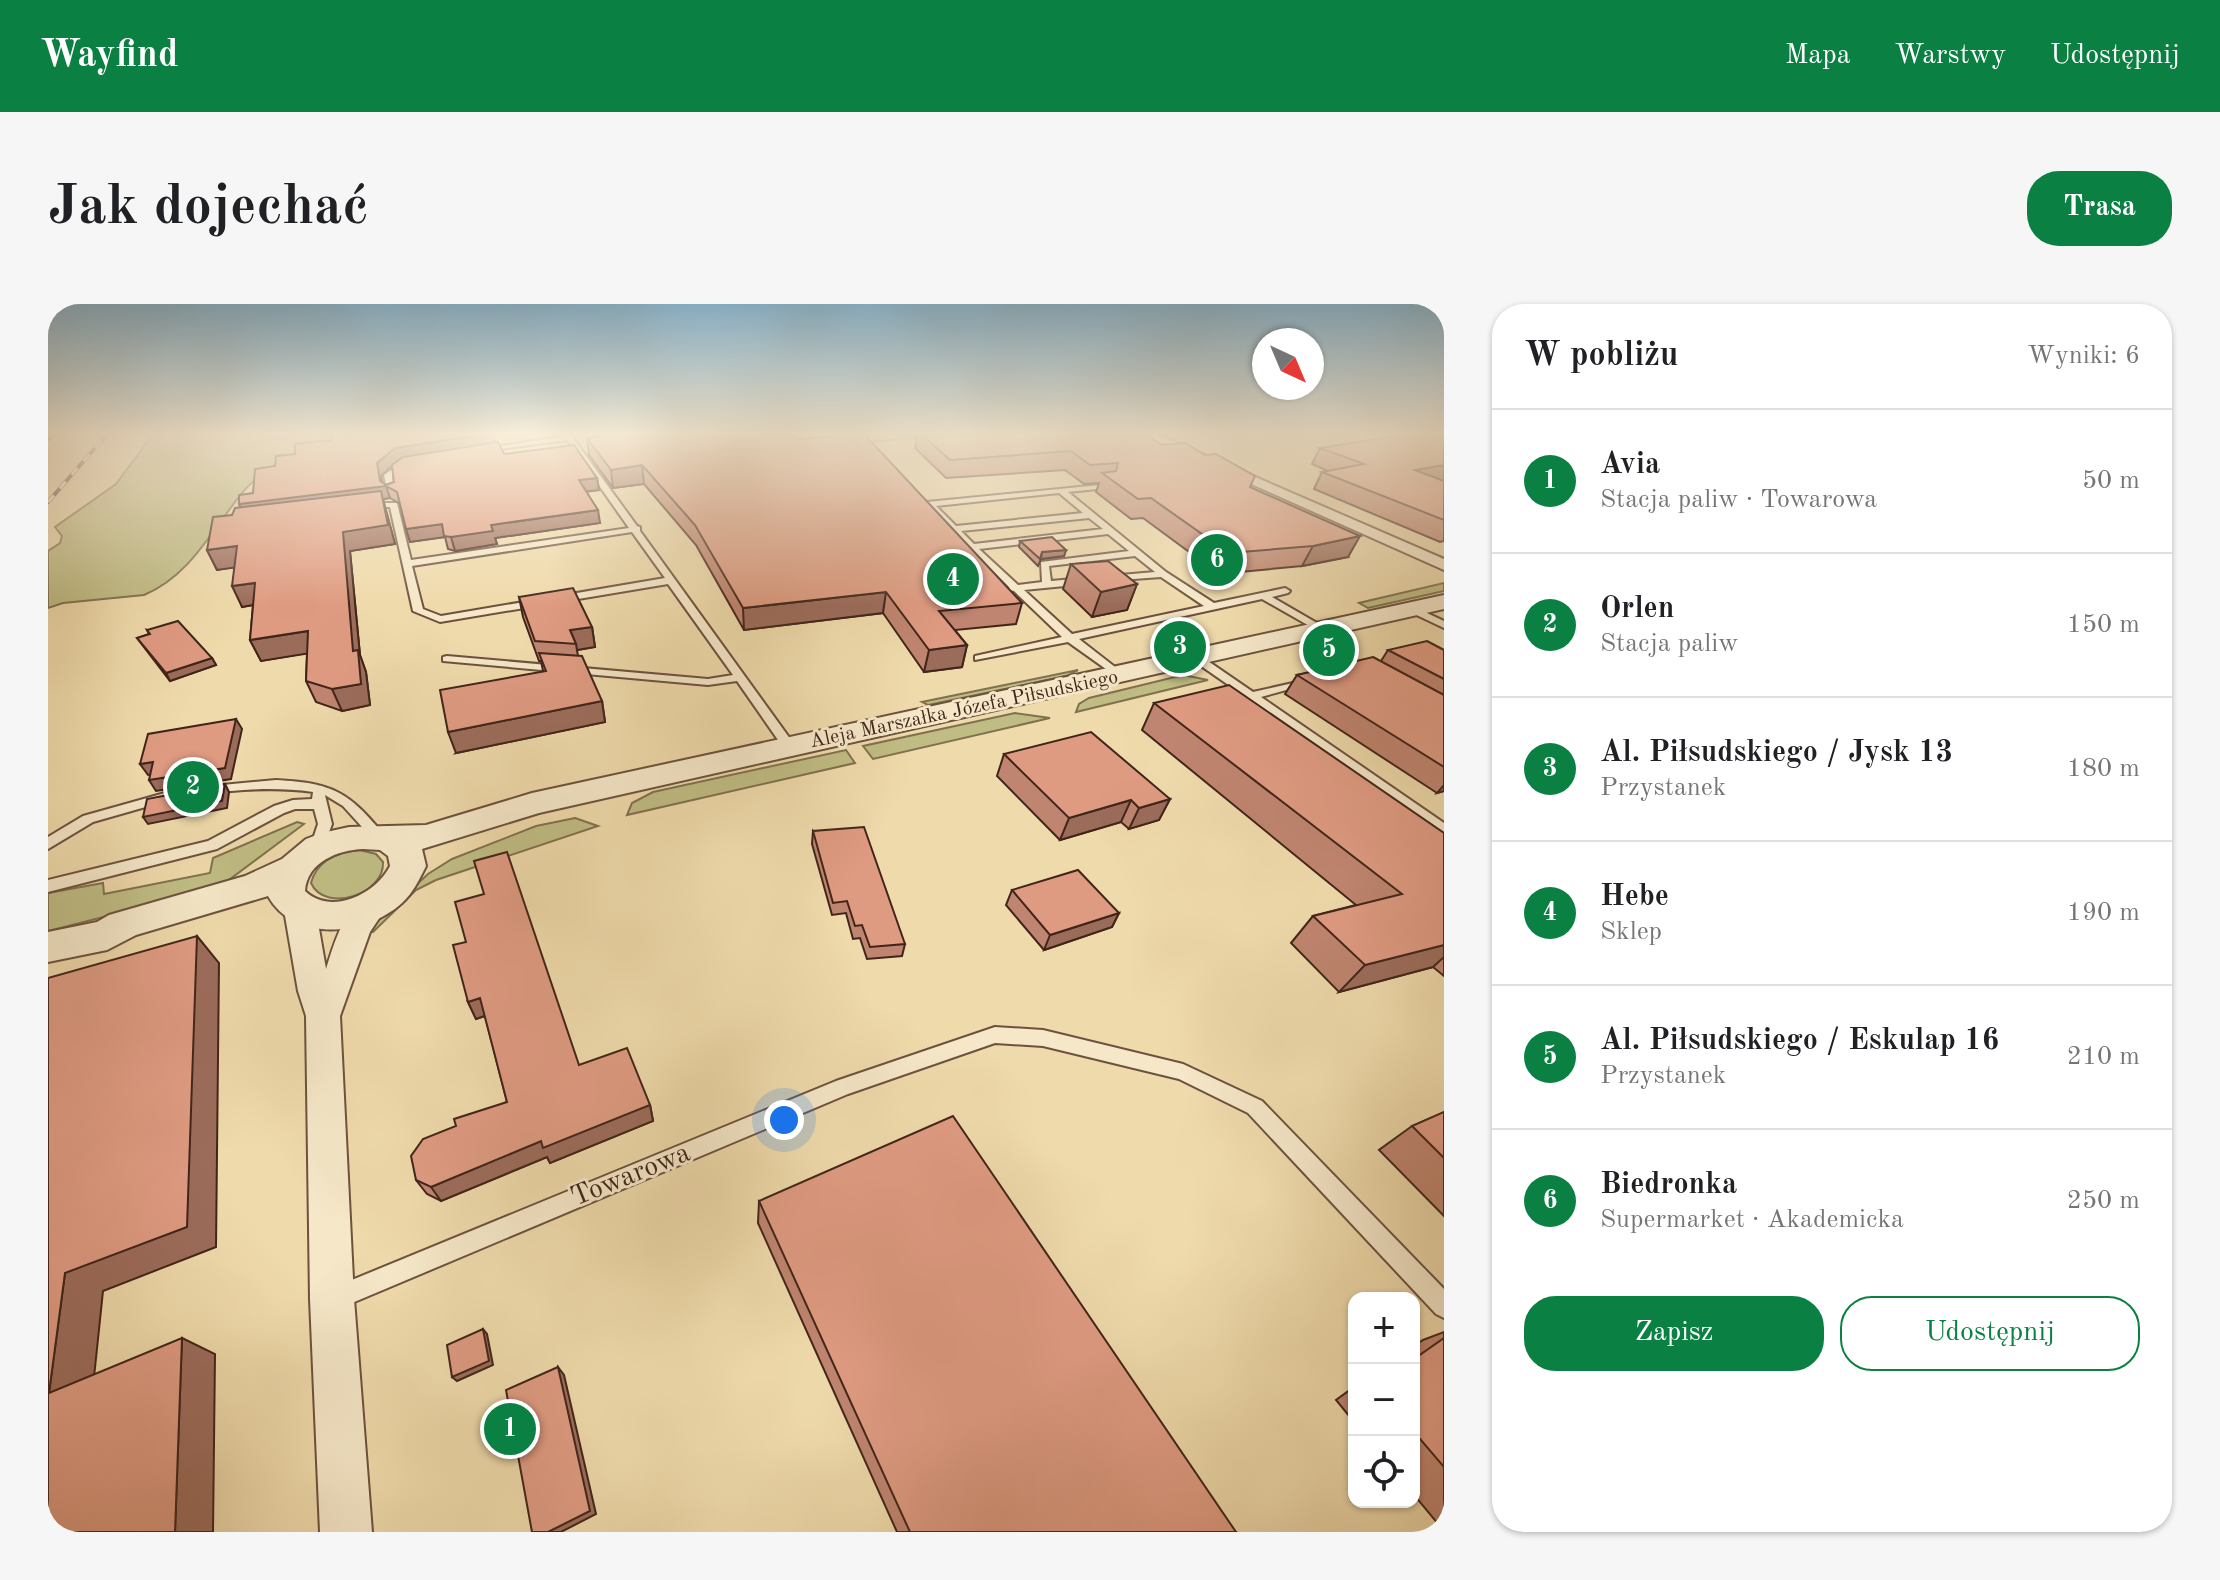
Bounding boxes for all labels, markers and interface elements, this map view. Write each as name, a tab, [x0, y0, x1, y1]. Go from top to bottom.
text: Wayfind	[40, 37, 178, 75]
text: Mapa	[1785, 42, 1851, 70]
text: Warstwy	[1895, 42, 2006, 70]
text: Udostępnij	[2050, 42, 2180, 70]
button: Trasa	[2027, 171, 2172, 246]
text: Jak dojechać	[48, 180, 369, 236]
north arrow	[1252, 328, 1324, 400]
text: W pobliżu	[1524, 339, 1679, 373]
text: Wyniki: 6	[2027, 343, 2140, 369]
text: Avia	[1600, 450, 1660, 480]
text: 1	[1542, 468, 1558, 494]
text: 50 m	[2082, 468, 2140, 494]
text: Stacja paliw · Towarowa	[1600, 487, 1877, 513]
pin: 6	[1191, 530, 1243, 590]
pin: 4	[927, 549, 979, 609]
text: Orlen	[1600, 594, 1674, 624]
text: 2	[1542, 612, 1558, 638]
text: 150 m	[2067, 612, 2140, 638]
pin: 3	[1154, 617, 1206, 677]
pin: 5	[1303, 620, 1355, 680]
text: Stacja paliw	[1600, 631, 1738, 657]
street label: Aleja Marszałka Józefa Piłsudskiego	[808, 667, 1120, 753]
text: Al. Piłsudskiego / Jysk 13	[1600, 738, 1953, 768]
text: 3	[1542, 756, 1558, 782]
text: 180 m	[2067, 756, 2140, 782]
pin: 2	[167, 757, 219, 817]
text: Przystanek	[1600, 775, 1726, 801]
text: Hebe	[1600, 882, 1669, 912]
text: 4	[1542, 900, 1558, 926]
text: 190 m	[2067, 900, 2140, 926]
text: Sklep	[1600, 919, 1662, 945]
text: Al. Piłsudskiego / Eskulap 16	[1600, 1026, 1999, 1056]
text: 5	[1542, 1044, 1558, 1070]
text: 210 m	[2067, 1044, 2140, 1070]
text: Przystanek	[1600, 1063, 1726, 1089]
your location	[764, 1100, 804, 1140]
street label: Towarowa	[567, 1139, 695, 1213]
text: Biedronka	[1600, 1170, 1737, 1200]
text: 6	[1542, 1188, 1558, 1214]
text: 250 m	[2067, 1188, 2140, 1214]
text: Supermarket · Akademicka	[1600, 1207, 1904, 1233]
map controls	[1348, 1292, 1420, 1508]
button: +	[1348, 1292, 1420, 1364]
button: Zapisz	[1524, 1296, 1824, 1371]
button: Udostępnij	[1840, 1296, 2140, 1371]
button: −	[1348, 1364, 1420, 1436]
pin: 1	[484, 1399, 536, 1459]
button: locate	[1348, 1436, 1420, 1508]

